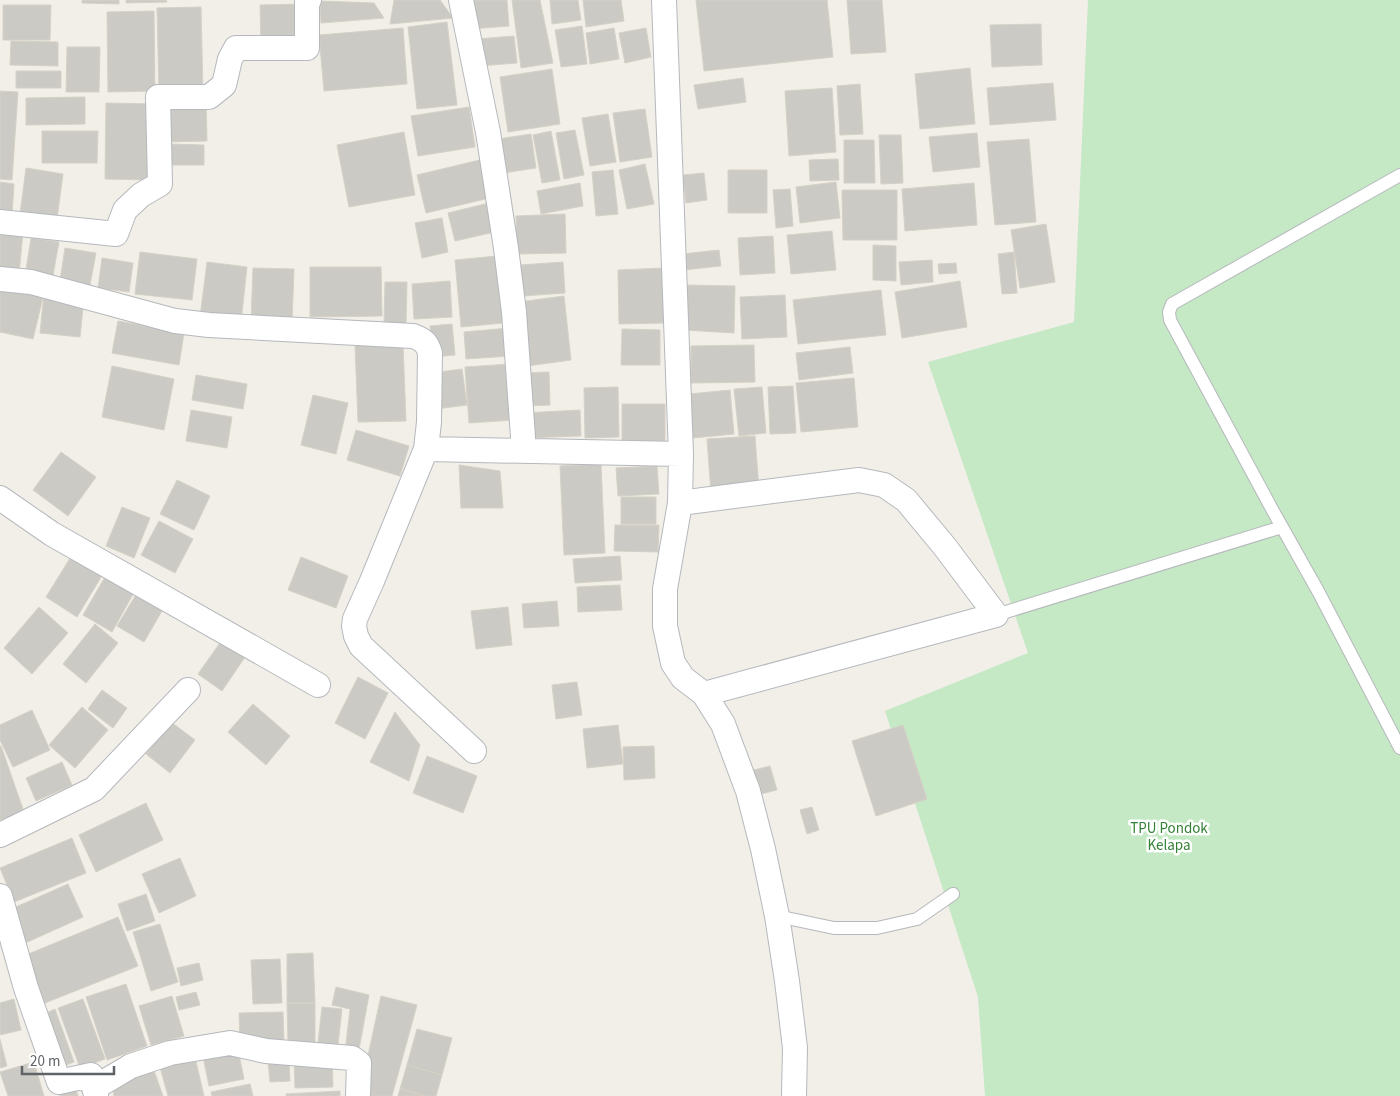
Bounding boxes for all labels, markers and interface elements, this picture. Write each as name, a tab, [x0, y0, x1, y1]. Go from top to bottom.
park label: TPU Pondok Kelapa	[1130, 818, 1208, 856]
scale bar	[22, 1044, 115, 1076]
text: 20 m	[30, 1051, 60, 1072]

